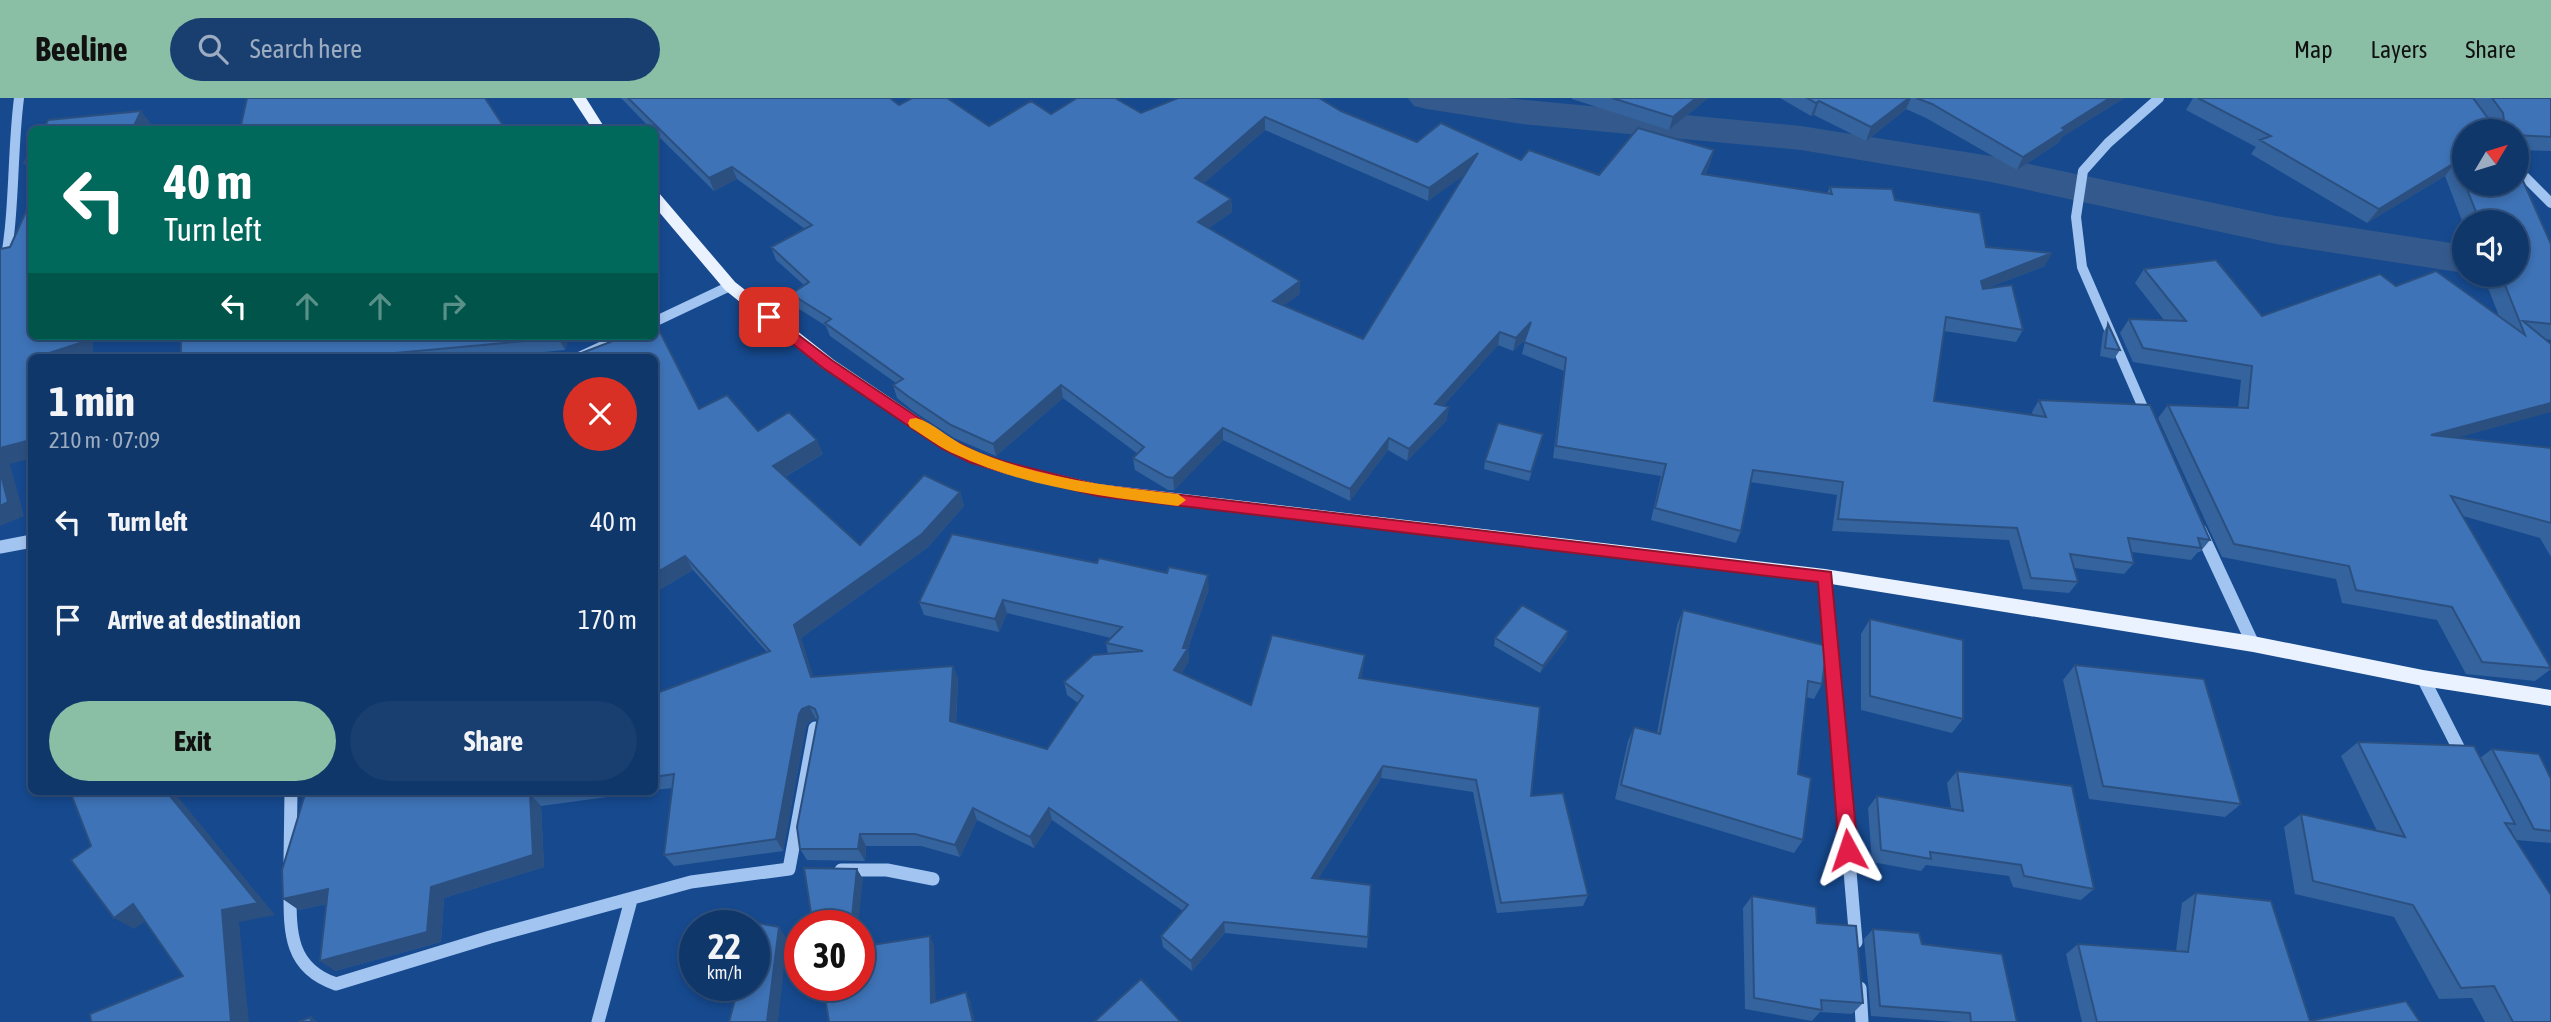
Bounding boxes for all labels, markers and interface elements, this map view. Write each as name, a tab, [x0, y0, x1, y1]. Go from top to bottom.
search box	[170, 18, 660, 81]
text: Beeline	[35, 30, 128, 68]
icon: search	[194, 30, 232, 68]
text: Search here	[250, 34, 362, 64]
text: Map	[2294, 36, 2333, 63]
text: Layers	[2371, 36, 2427, 63]
text: Share	[2465, 36, 2516, 63]
north arrow	[2452, 119, 2529, 196]
map controls	[2452, 119, 2529, 287]
text: 40 m	[164, 153, 252, 209]
icon: left	[49, 154, 140, 245]
button: sound	[2452, 210, 2529, 287]
text: Turn left	[164, 211, 262, 248]
icon: left	[215, 287, 253, 325]
icon: ahead	[288, 287, 326, 325]
icon: ahead	[361, 287, 399, 325]
icon: right	[434, 287, 472, 325]
pin	[739, 287, 799, 347]
icon: arrive	[750, 298, 788, 336]
text: 1 min	[49, 377, 135, 425]
button: close	[563, 377, 637, 451]
text: 210 m · 07:09	[49, 427, 160, 453]
icon: left	[49, 503, 87, 541]
text: Turn left	[108, 507, 188, 537]
text: 40 m	[590, 507, 637, 537]
icon: arrive	[49, 601, 87, 639]
text: Arrive at destination	[108, 605, 301, 635]
text: 170 m	[578, 605, 637, 635]
button: Exit	[49, 701, 336, 781]
button: Share	[350, 701, 637, 781]
position arrow	[1811, 813, 1885, 887]
speed limit sign: 30	[784, 910, 875, 1001]
text: 22	[708, 926, 741, 966]
text: km/h	[707, 962, 742, 983]

